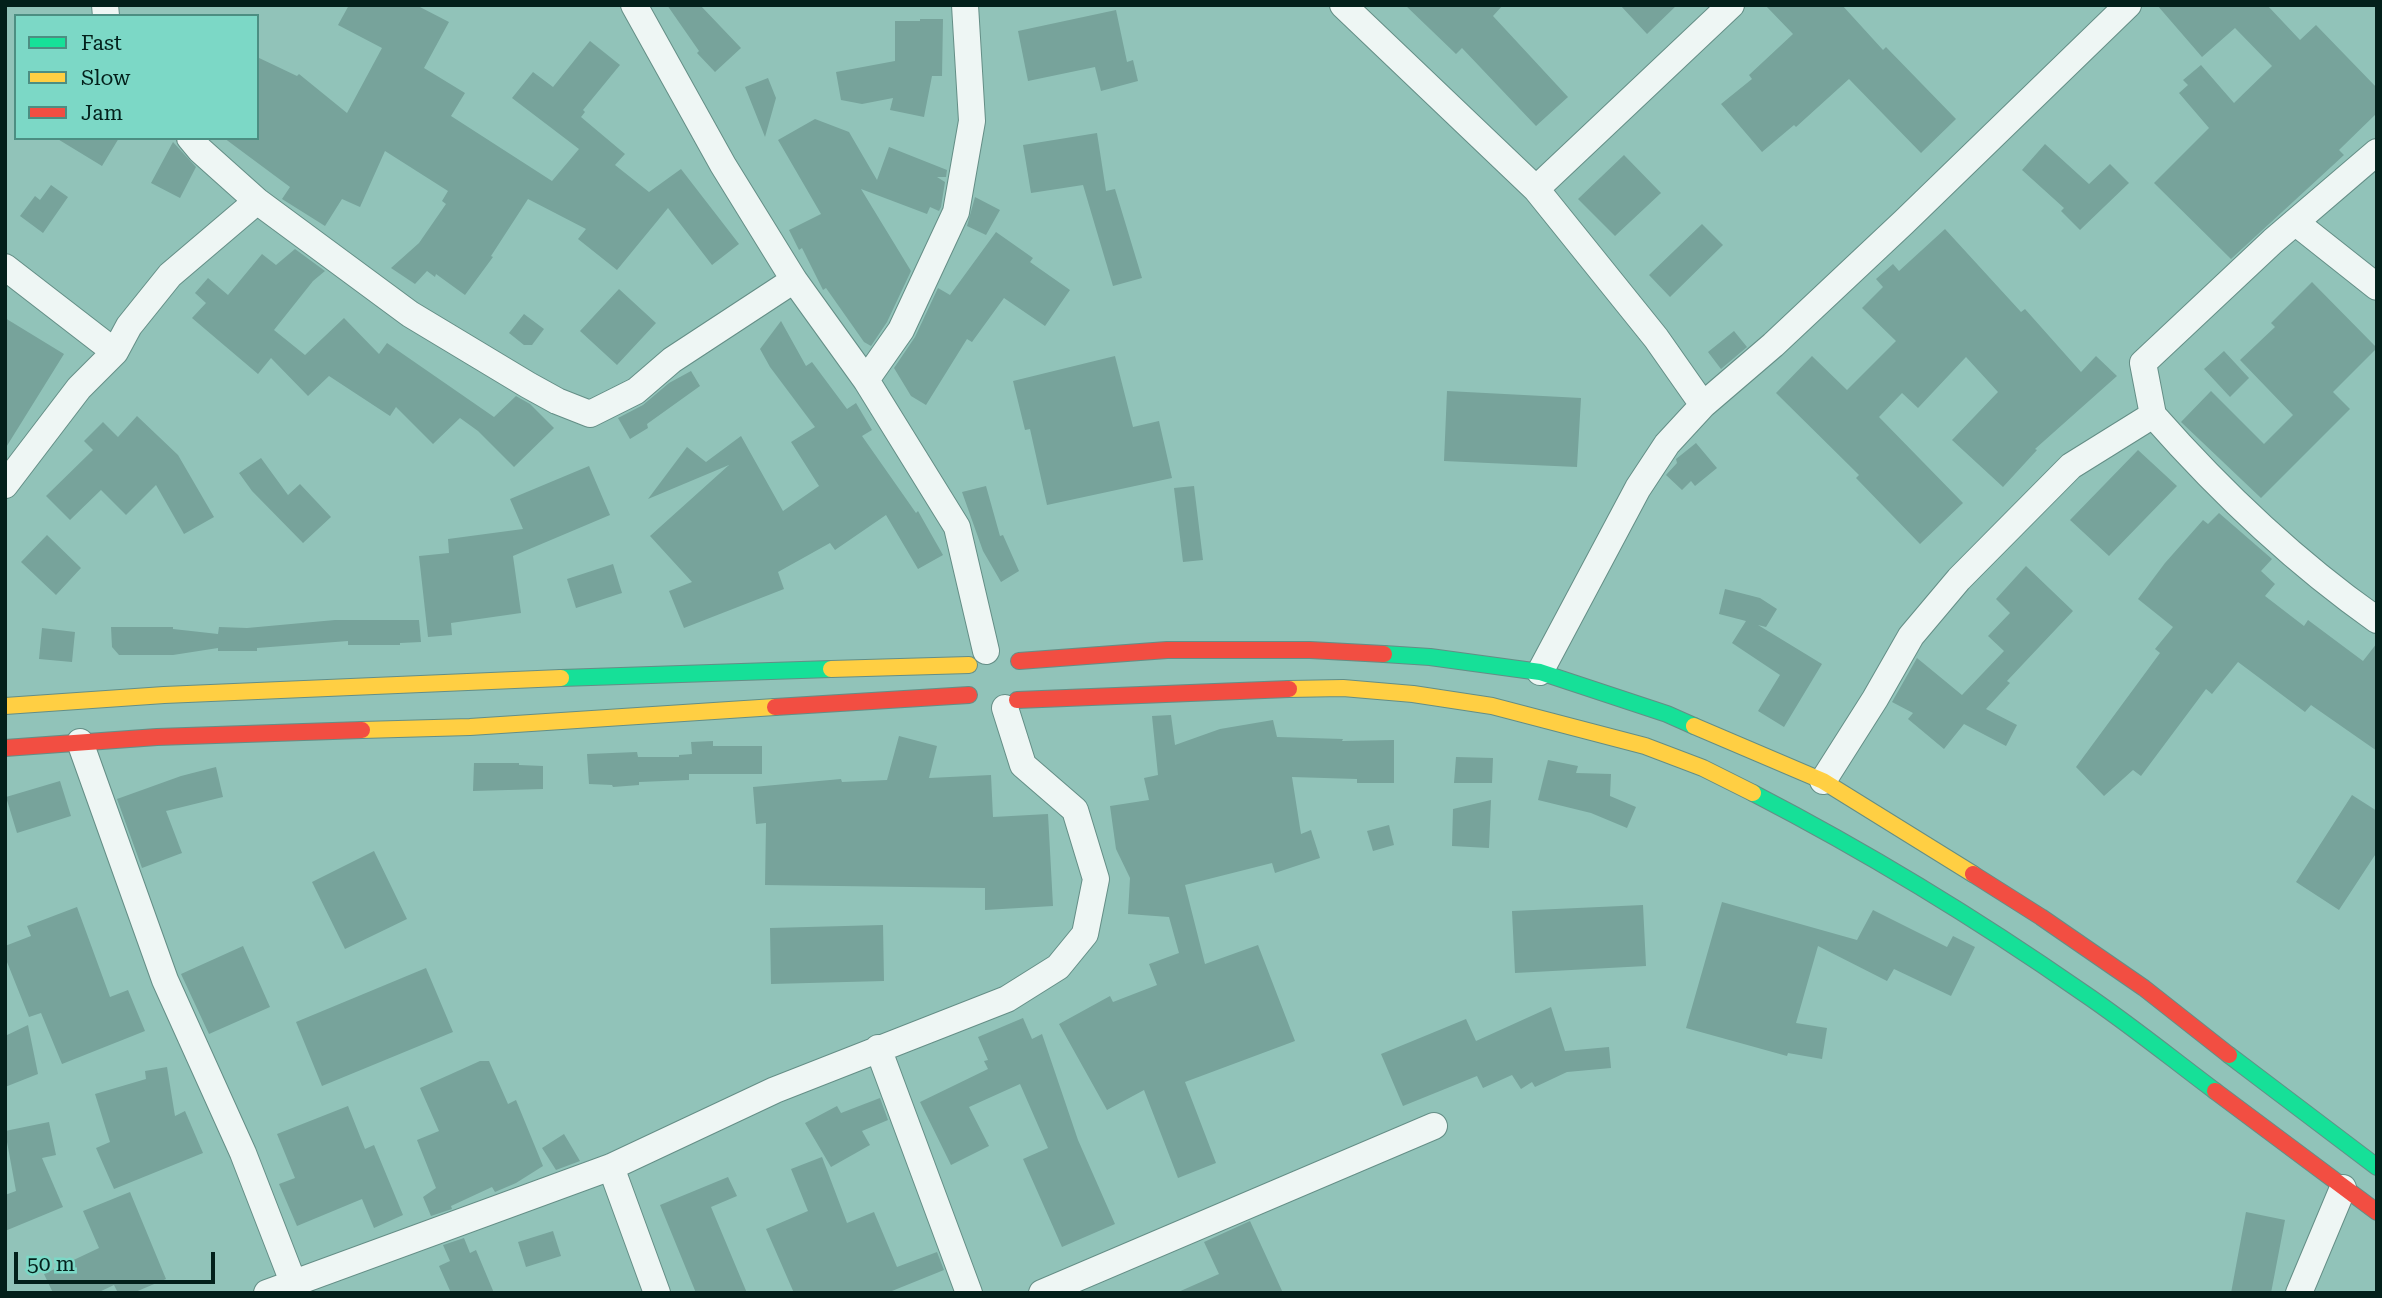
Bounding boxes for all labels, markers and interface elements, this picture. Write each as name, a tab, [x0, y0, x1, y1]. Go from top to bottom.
legend	[14, 14, 259, 140]
text: Fast	[81, 31, 122, 55]
text: Slow	[81, 66, 130, 90]
text: Jam	[81, 101, 123, 125]
scale bar	[18, 1238, 219, 1282]
text: 50 m	[27, 1252, 75, 1276]

